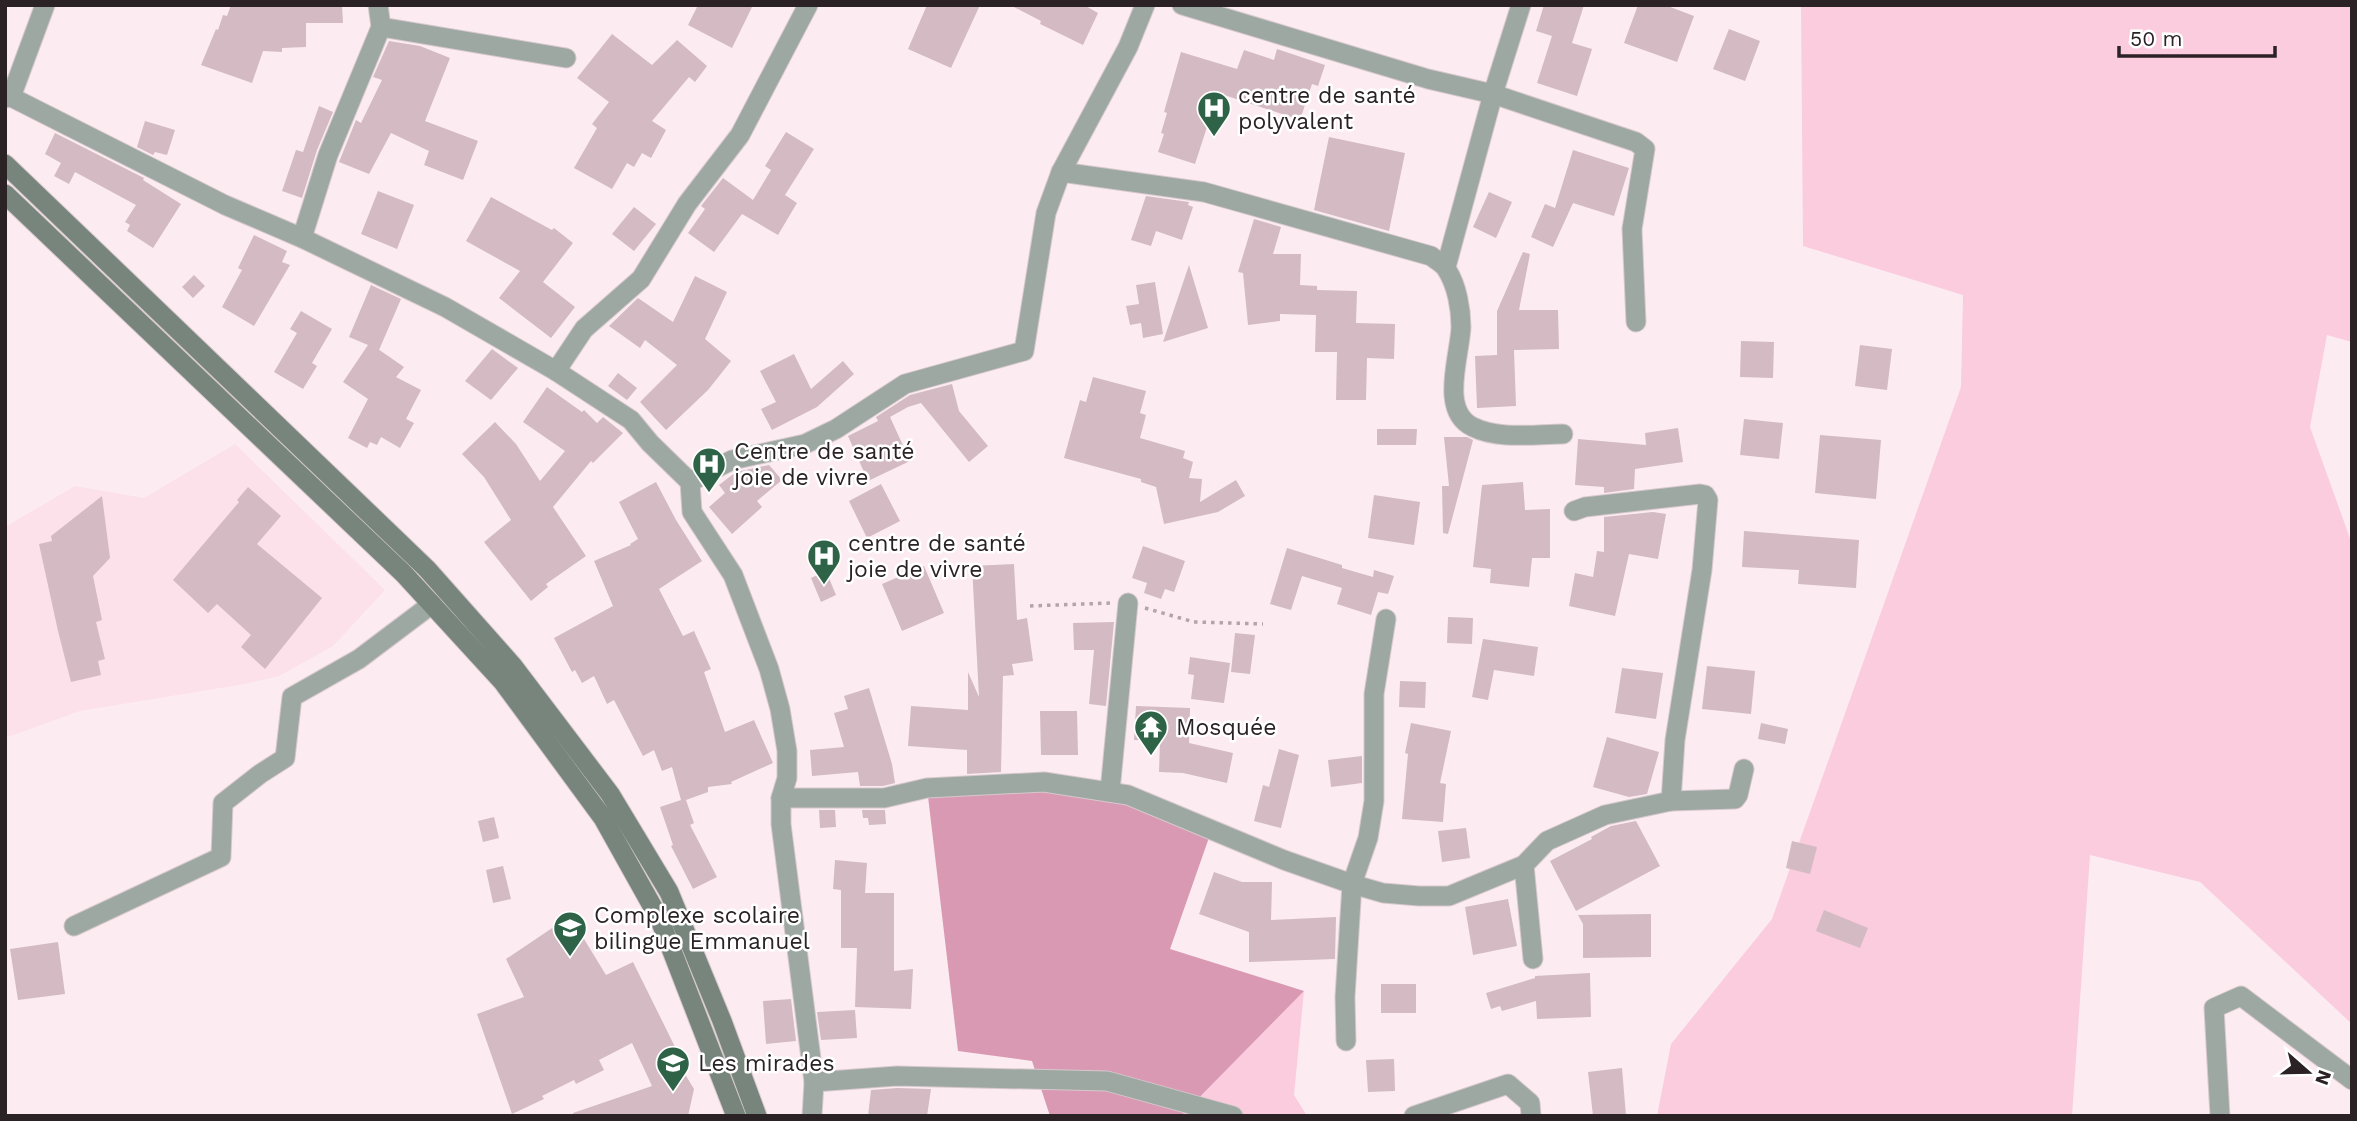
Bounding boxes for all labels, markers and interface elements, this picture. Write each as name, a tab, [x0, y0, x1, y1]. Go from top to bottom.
scale bar	[2119, 14, 2275, 58]
text: 50 m	[2130, 26, 2182, 51]
place label: centre de santé polyvalent	[1238, 82, 1416, 135]
hospital icon: centre de santé polyvalent	[1195, 89, 1233, 138]
place label: Centre de santé joie de vivre	[732, 438, 915, 491]
hospital icon: Centre de santé joie de vivre	[690, 445, 728, 494]
place label: centre de santé joie de vivre	[846, 530, 1026, 583]
hospital icon: centre de santé joie de vivre	[805, 537, 843, 586]
temple icon: Mosquée	[1132, 708, 1170, 757]
place label: Mosquée	[1176, 714, 1277, 741]
place label: Complexe scolaire bilingue Emmanuel	[594, 902, 810, 955]
school or university icon: Complexe scolaire bilingue Emmanuel	[551, 909, 589, 958]
north arrow	[2273, 1037, 2343, 1107]
school or university icon: Les mirades	[654, 1044, 692, 1093]
place label: Les mirades	[698, 1050, 835, 1077]
text: N	[2310, 1067, 2337, 1088]

